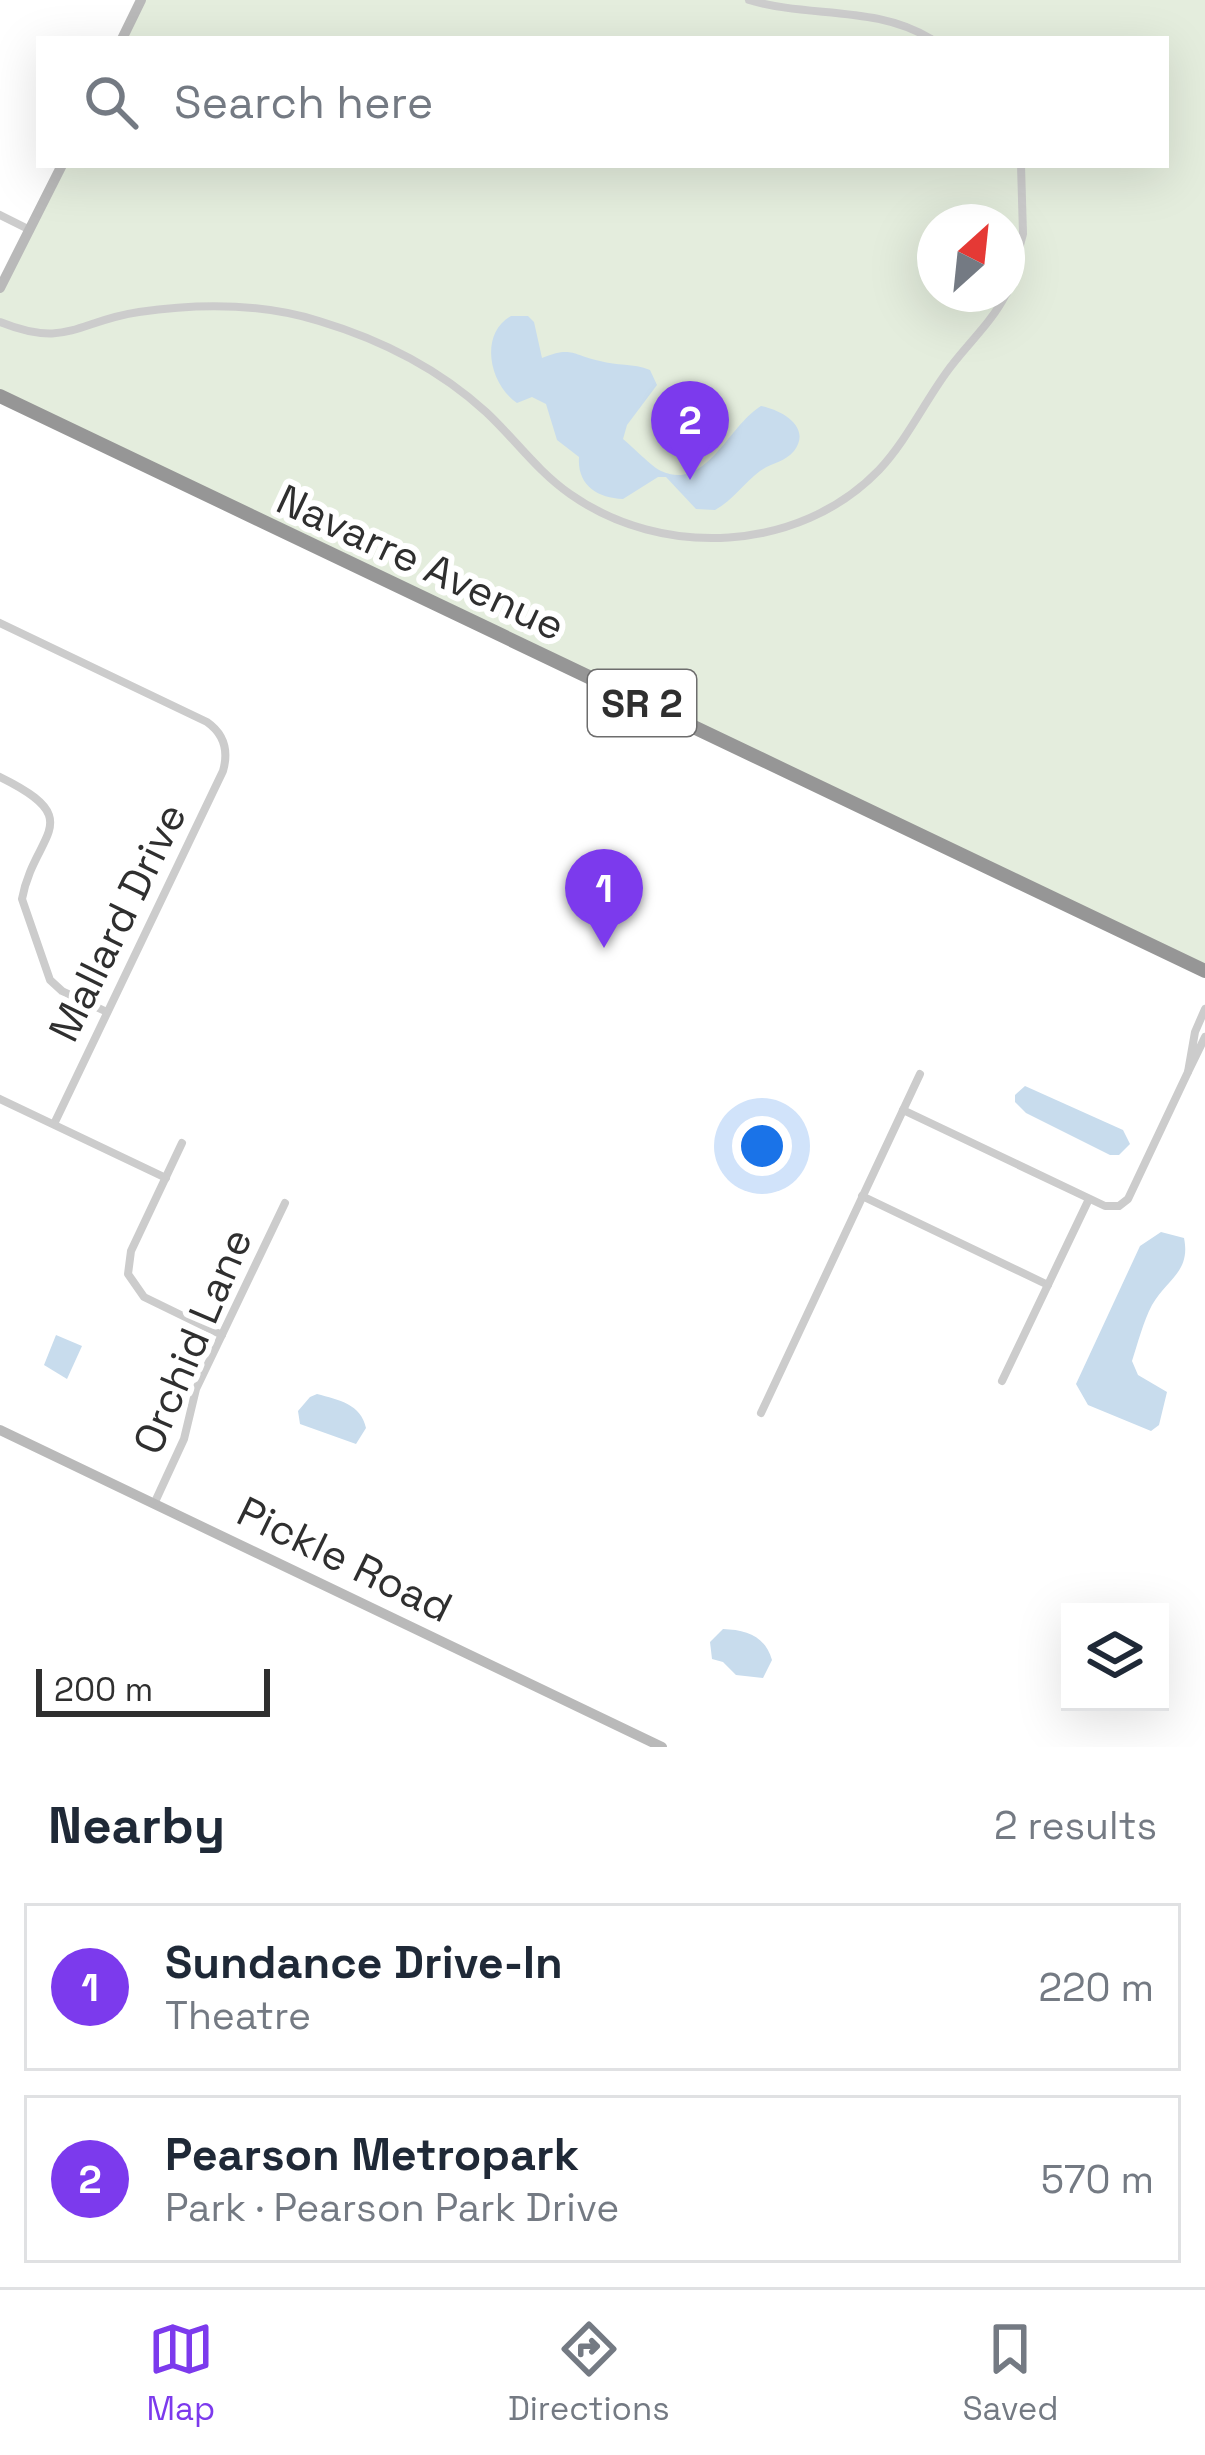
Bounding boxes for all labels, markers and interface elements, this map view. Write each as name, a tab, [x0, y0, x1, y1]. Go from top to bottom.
search box	[36, 36, 1169, 168]
icon: search	[78, 69, 144, 135]
text: Search here	[174, 74, 433, 131]
north arrow	[917, 204, 1025, 312]
pin: 2	[651, 381, 729, 480]
street label: Navarre Avenue	[268, 473, 573, 652]
road number: SR 2	[588, 670, 696, 736]
street label: Mallard Drive	[37, 794, 198, 1050]
pin: 1	[565, 849, 643, 948]
your location	[732, 1116, 792, 1176]
street label: Orchid Lane	[121, 1220, 264, 1462]
street label: Pickle Road	[229, 1485, 461, 1634]
map controls	[1061, 1603, 1169, 1711]
button: layers	[1061, 1603, 1169, 1711]
scale bar	[36, 1663, 270, 1716]
text: 200 m	[54, 1669, 153, 1711]
text: Nearby	[48, 1793, 225, 1858]
text: 2 results	[994, 1801, 1157, 1850]
text: Sundance Drive-In	[165, 1934, 563, 1991]
text: 1	[81, 1963, 99, 2012]
text: 220 m	[1038, 1963, 1154, 2012]
text: Theatre	[165, 1991, 311, 2040]
text: Pearson Metropark	[165, 2126, 579, 2183]
text: 2	[78, 2155, 102, 2204]
text: 570 m	[1041, 2155, 1154, 2204]
text: Park · Pearson Park Drive	[165, 2183, 619, 2232]
tab: Map	[146, 2316, 215, 2430]
tab: Directions	[508, 2316, 670, 2430]
tab: Saved	[962, 2316, 1059, 2430]

